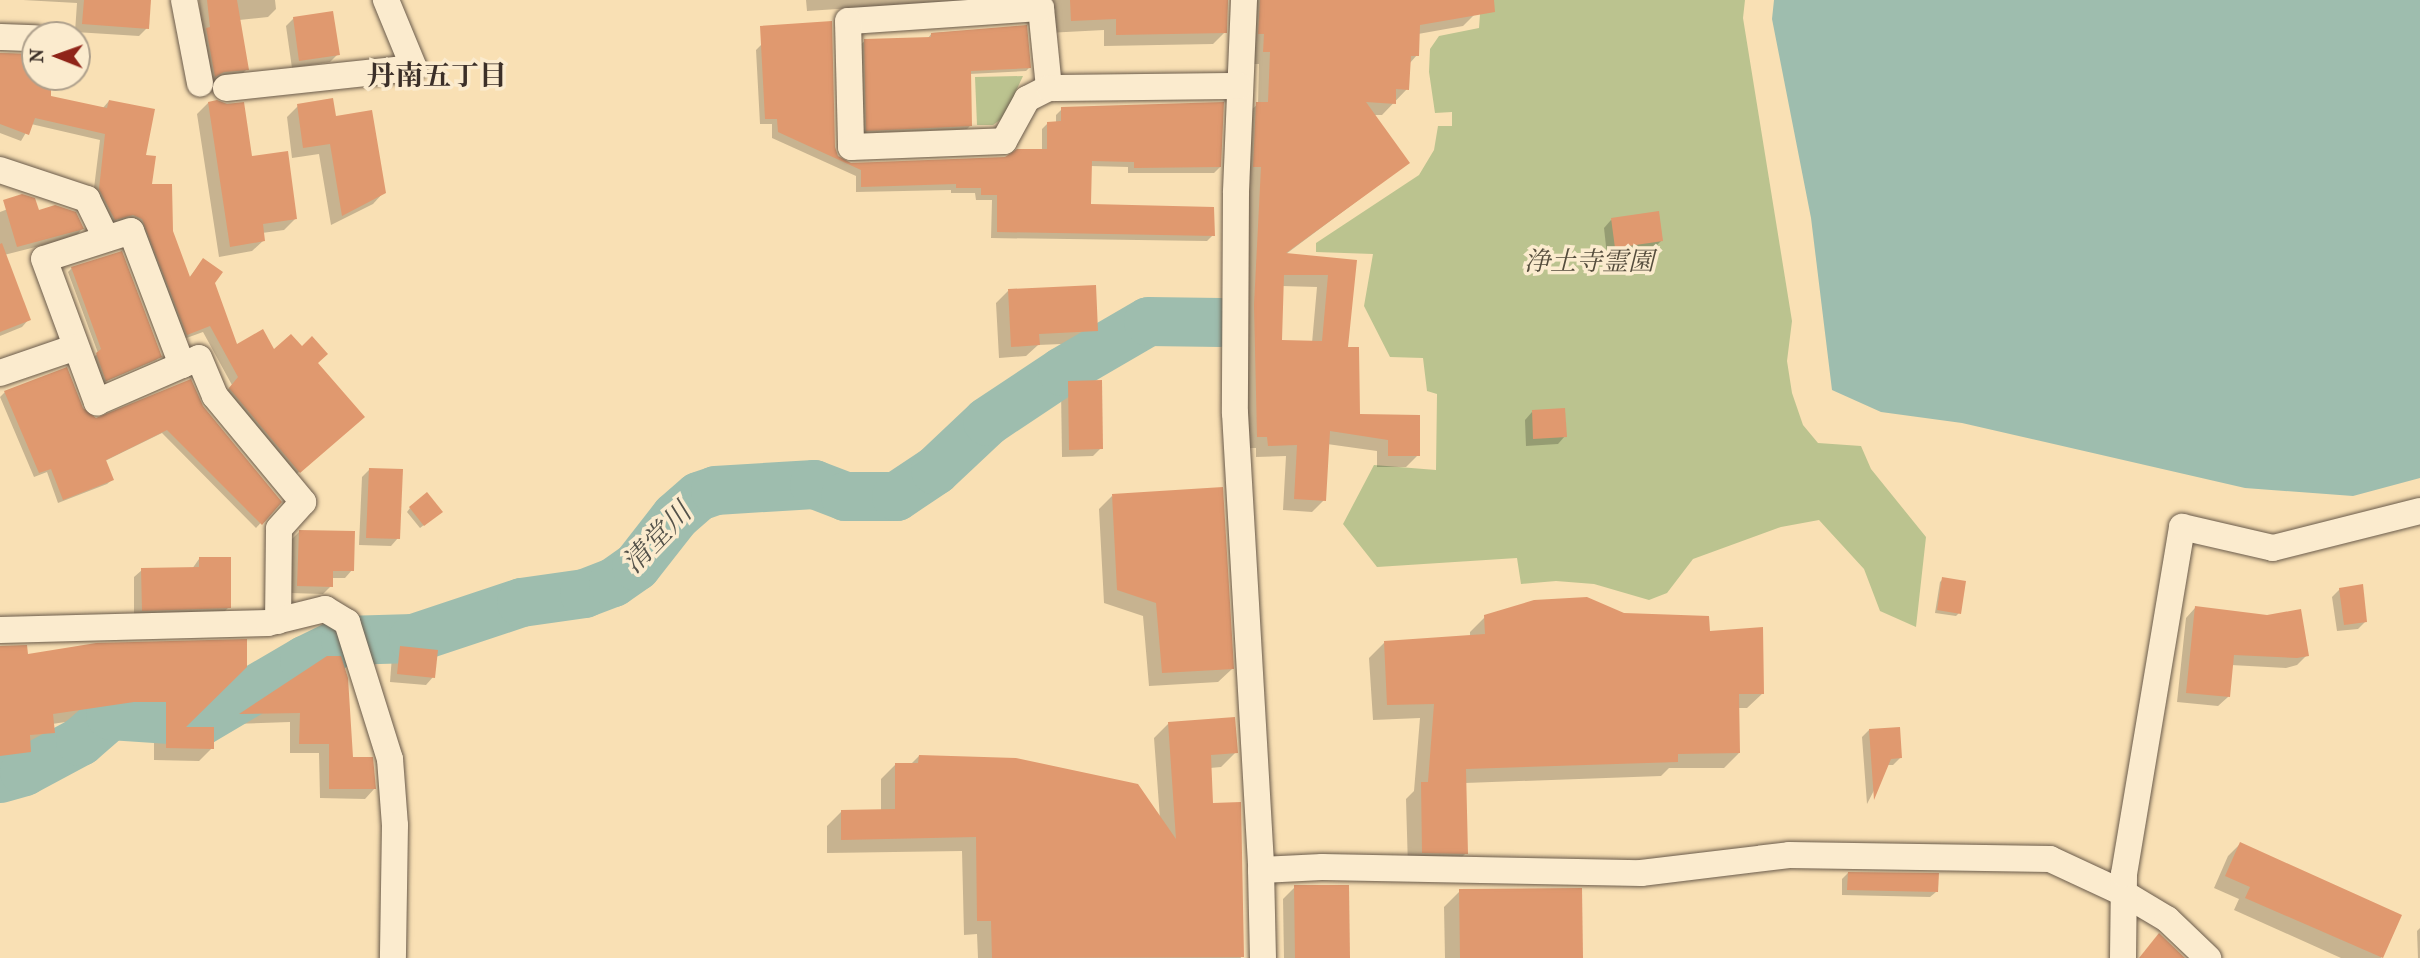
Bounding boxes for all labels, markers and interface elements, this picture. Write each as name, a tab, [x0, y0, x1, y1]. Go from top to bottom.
north arrow	[21, 21, 91, 91]
text: N	[26, 48, 48, 63]
district label: 丹南五丁目	[367, 59, 507, 93]
park label: 浄土寺霊園	[1524, 246, 1654, 278]
water label: 清堂川	[616, 496, 698, 580]

